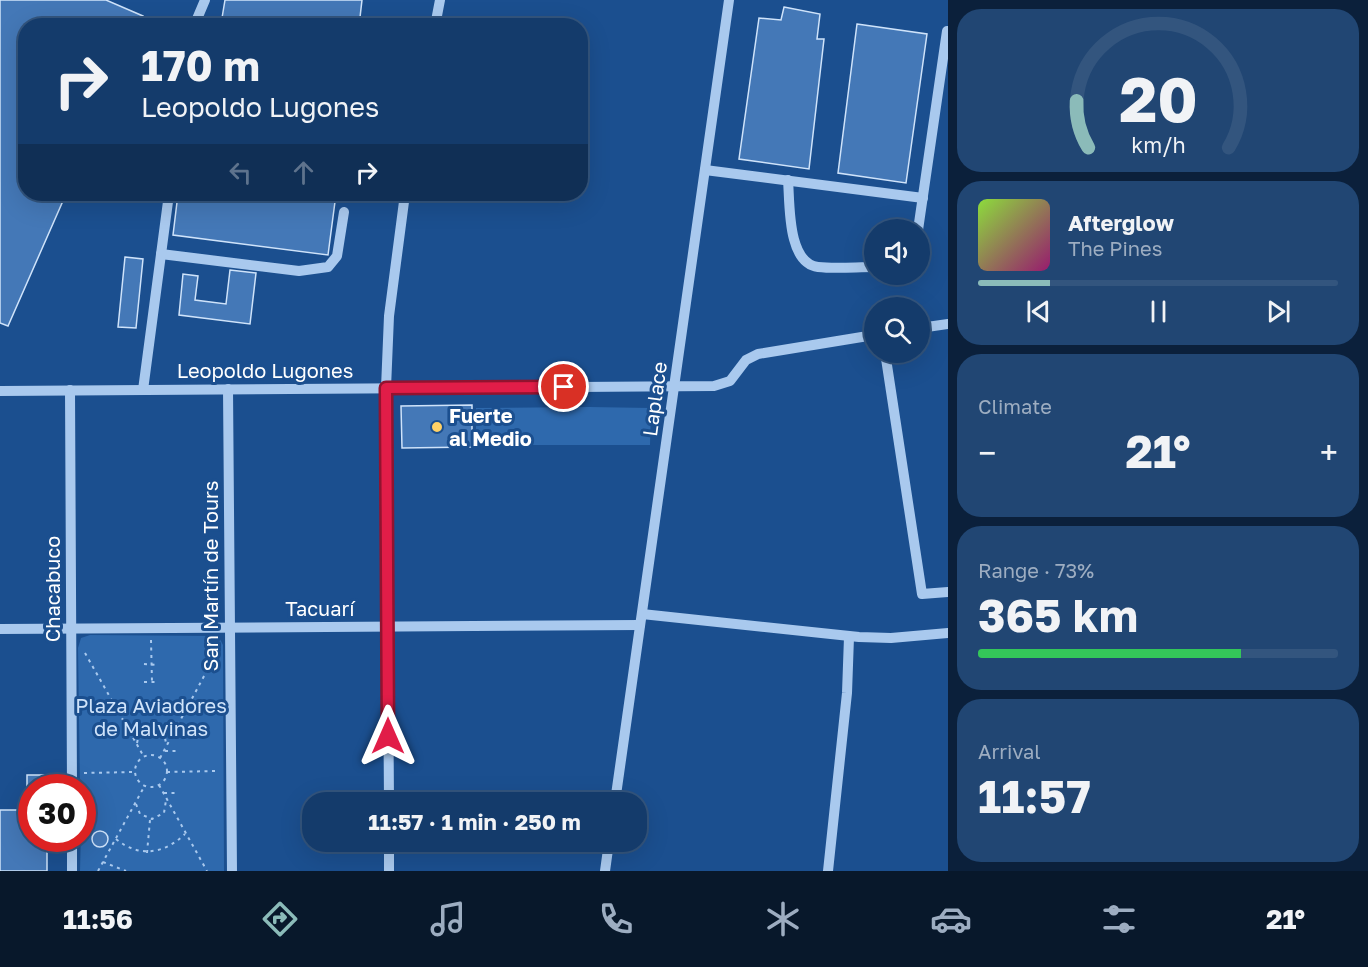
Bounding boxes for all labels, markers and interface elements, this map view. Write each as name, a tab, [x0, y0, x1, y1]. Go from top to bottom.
text: 170 m	[141, 40, 260, 90]
icon: right	[42, 42, 120, 120]
text: 20	[1119, 61, 1197, 136]
text: Leopoldo Lugones	[141, 91, 379, 123]
text: km/h	[1131, 132, 1185, 158]
icon: left	[224, 156, 257, 189]
icon: ahead	[287, 156, 320, 189]
icon: right	[350, 156, 383, 189]
text: Afterglow	[1068, 209, 1174, 236]
map controls	[864, 219, 930, 363]
button: sound	[864, 219, 930, 285]
text: The Pines	[1068, 236, 1162, 260]
icon: previous	[1022, 295, 1055, 328]
icon: pause	[1142, 295, 1175, 328]
icon: next	[1262, 295, 1295, 328]
button: search	[864, 297, 930, 363]
street label: Leopoldo Lugones	[177, 358, 353, 382]
street label: Laplace	[637, 360, 671, 438]
pin	[538, 361, 589, 412]
icon: arrive	[547, 370, 580, 403]
text: Climate	[978, 394, 1052, 418]
place label: Fuerte al Medio	[449, 403, 532, 450]
marker: Fuerte al Medio	[430, 420, 444, 434]
text: 21°	[1125, 424, 1191, 478]
text: −	[978, 433, 996, 472]
text: +	[1320, 433, 1338, 472]
street label: San Martín de Tours	[198, 481, 222, 671]
street label: Chacabuco	[40, 536, 64, 642]
text: Range · 73%	[978, 558, 1094, 582]
text: 365 km	[978, 588, 1138, 642]
street label: Tacuarí	[285, 596, 356, 620]
park label: Plaza Aviadores de Malvinas	[75, 693, 227, 740]
position arrow	[356, 704, 420, 768]
text: Arrival	[978, 739, 1041, 763]
text: 11:57	[978, 769, 1091, 823]
speed limit sign: 30	[18, 774, 96, 852]
text: 11:57 · 1 min · 250 m	[368, 808, 581, 835]
icon: directions	[259, 898, 301, 940]
icon: music	[427, 898, 469, 940]
icon: phone	[595, 898, 637, 940]
icon: climate	[762, 898, 804, 940]
icon: car	[930, 898, 972, 940]
icon: filters	[1098, 898, 1140, 940]
text: 11:56	[63, 903, 133, 935]
text: 21°	[1266, 903, 1305, 935]

